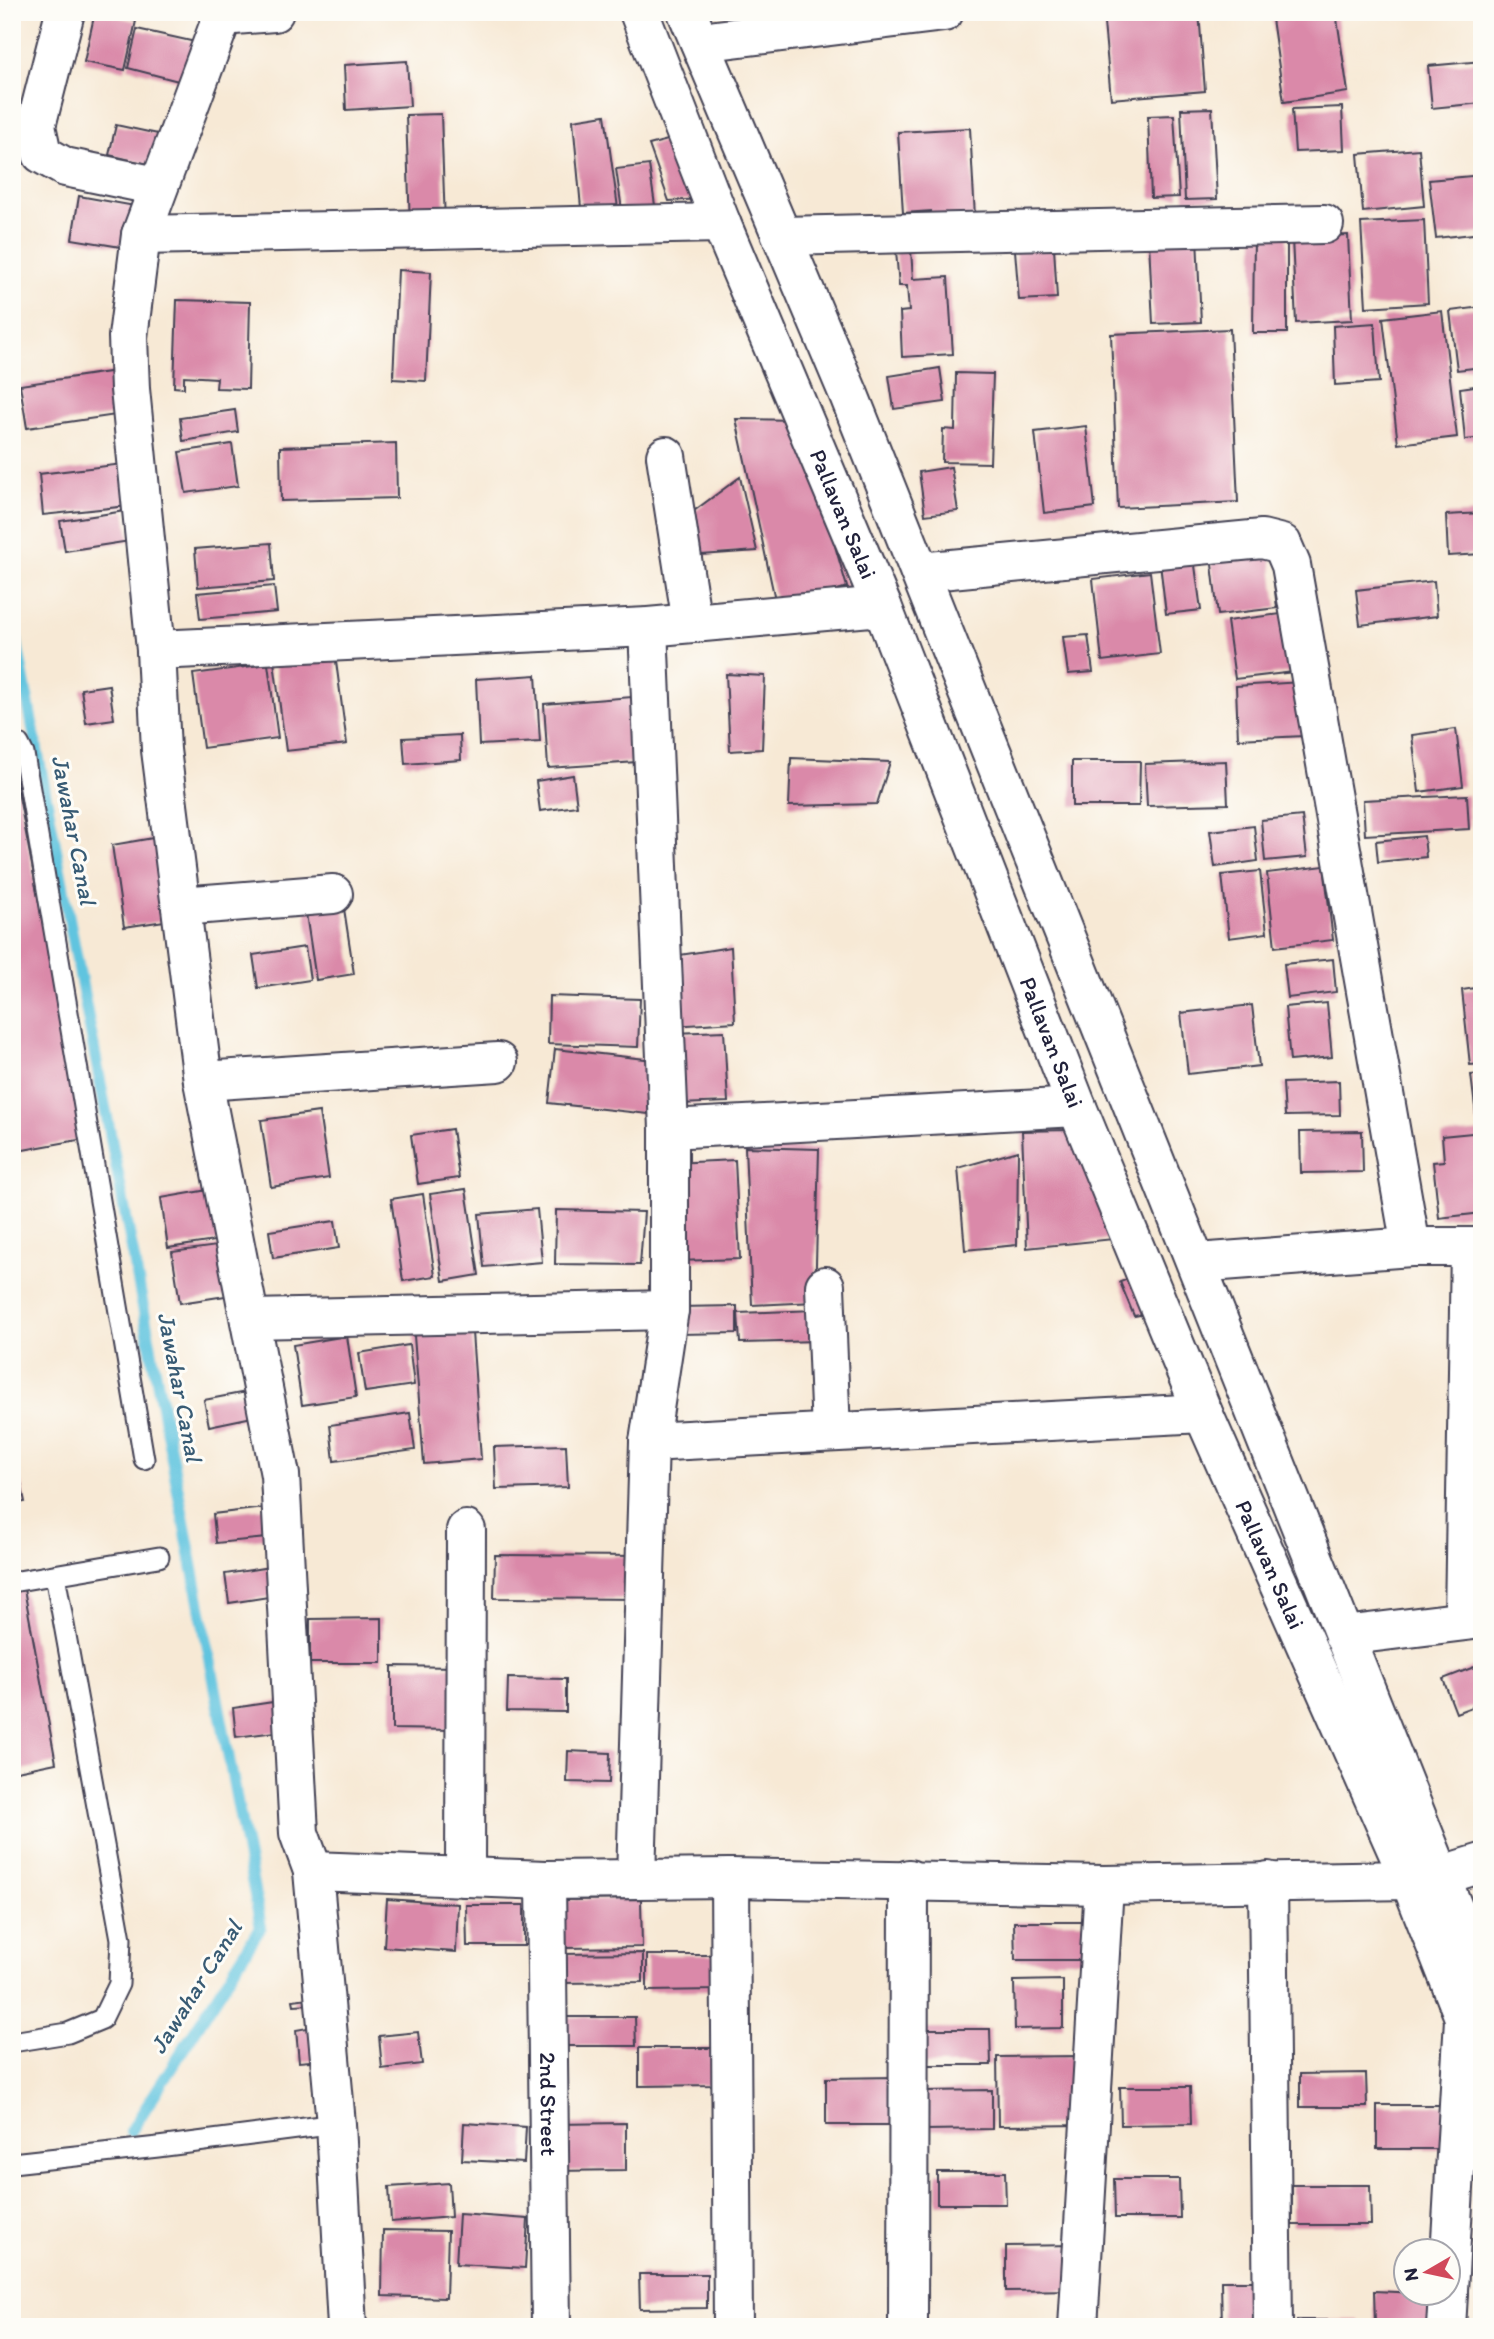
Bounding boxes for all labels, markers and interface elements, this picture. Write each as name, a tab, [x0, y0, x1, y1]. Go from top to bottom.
street label: Pallavan Salai	[804, 445, 883, 583]
water label: Jawahar Canal	[46, 753, 104, 909]
street label: Pallavan Salai	[1014, 973, 1090, 1112]
water label: Jawahar Canal	[152, 1310, 210, 1466]
street label: Pallavan Salai	[1229, 1496, 1311, 1633]
water label: Jawahar Canal	[143, 1913, 249, 2059]
street label: 2nd Street	[534, 2052, 563, 2156]
north arrow	[1392, 2238, 1462, 2308]
text: N	[1398, 2266, 1423, 2283]

